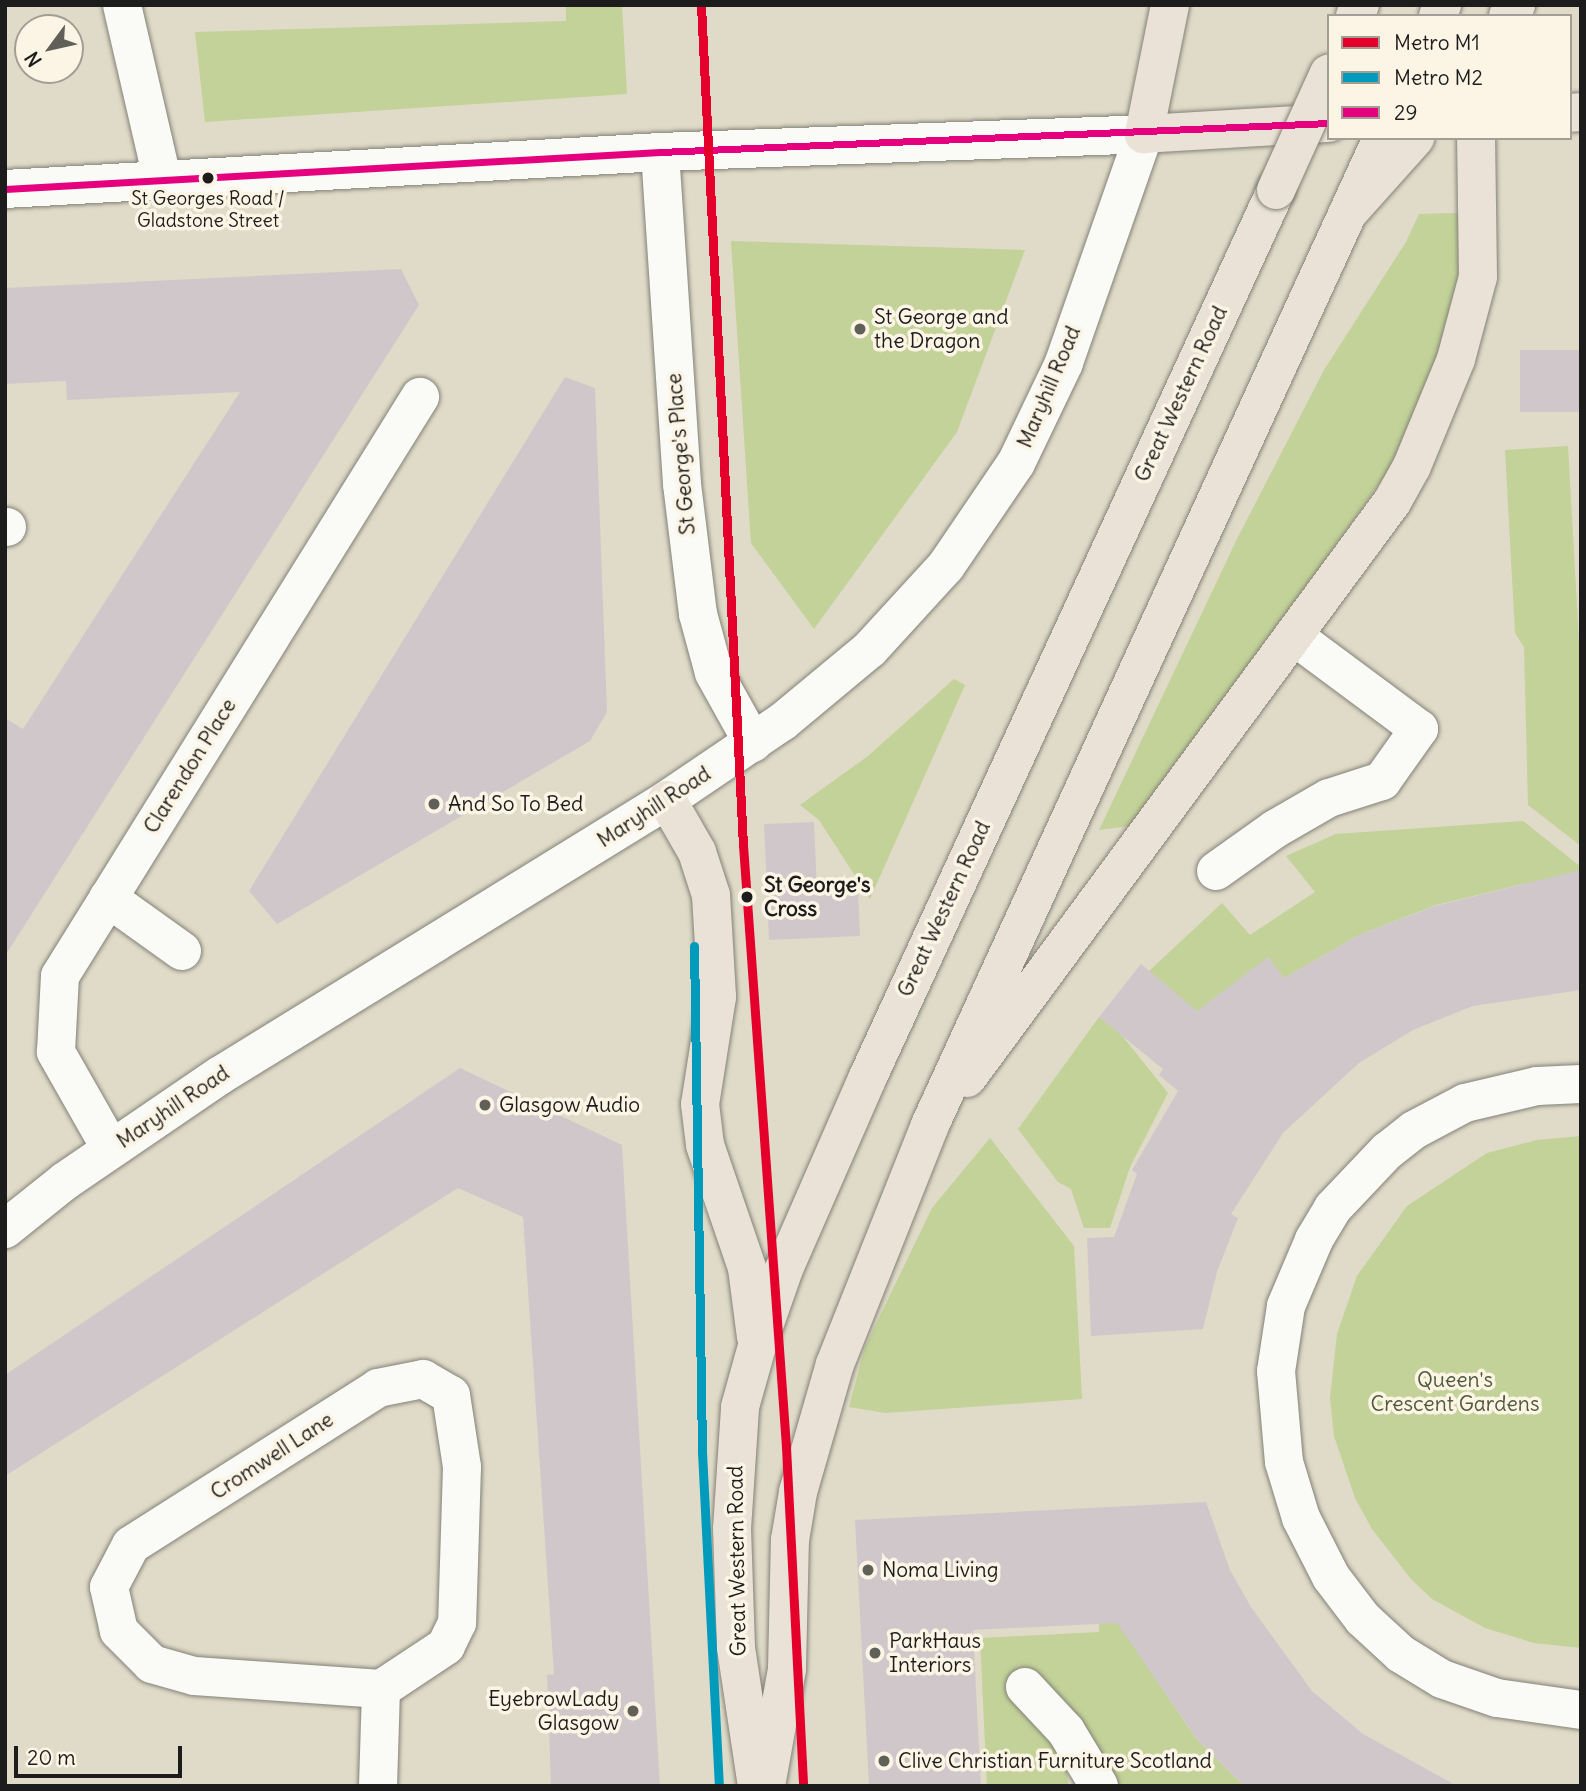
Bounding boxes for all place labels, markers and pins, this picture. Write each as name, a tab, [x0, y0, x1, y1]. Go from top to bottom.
marker: St Georges Road / Gladstone Street	[201, 171, 215, 185]
place label: St Georges Road / Gladstone Street	[131, 188, 285, 232]
place label: St George and the Dragon	[874, 304, 1009, 354]
marker: St George and the Dragon	[852, 321, 868, 337]
place label: And So To Bed	[448, 791, 583, 817]
marker: And So To Bed	[426, 796, 442, 812]
place label: St George's Cross	[764, 872, 871, 922]
marker: St George's Cross	[736, 886, 758, 908]
place label: Glasgow Audio	[499, 1092, 640, 1118]
marker: Glasgow Audio	[477, 1097, 493, 1113]
place label: Noma Living	[882, 1557, 998, 1583]
marker: Noma Living	[860, 1562, 876, 1578]
place label: ParkHaus Interiors	[889, 1628, 981, 1678]
marker: ParkHaus Interiors	[867, 1645, 883, 1661]
place label: EyebrowLady Glasgow	[488, 1686, 619, 1736]
marker: EyebrowLady Glasgow	[625, 1703, 641, 1719]
place label: Clive Christian Furniture Scotland	[898, 1748, 1212, 1774]
marker: Clive Christian Furniture Scotland	[876, 1753, 892, 1769]

